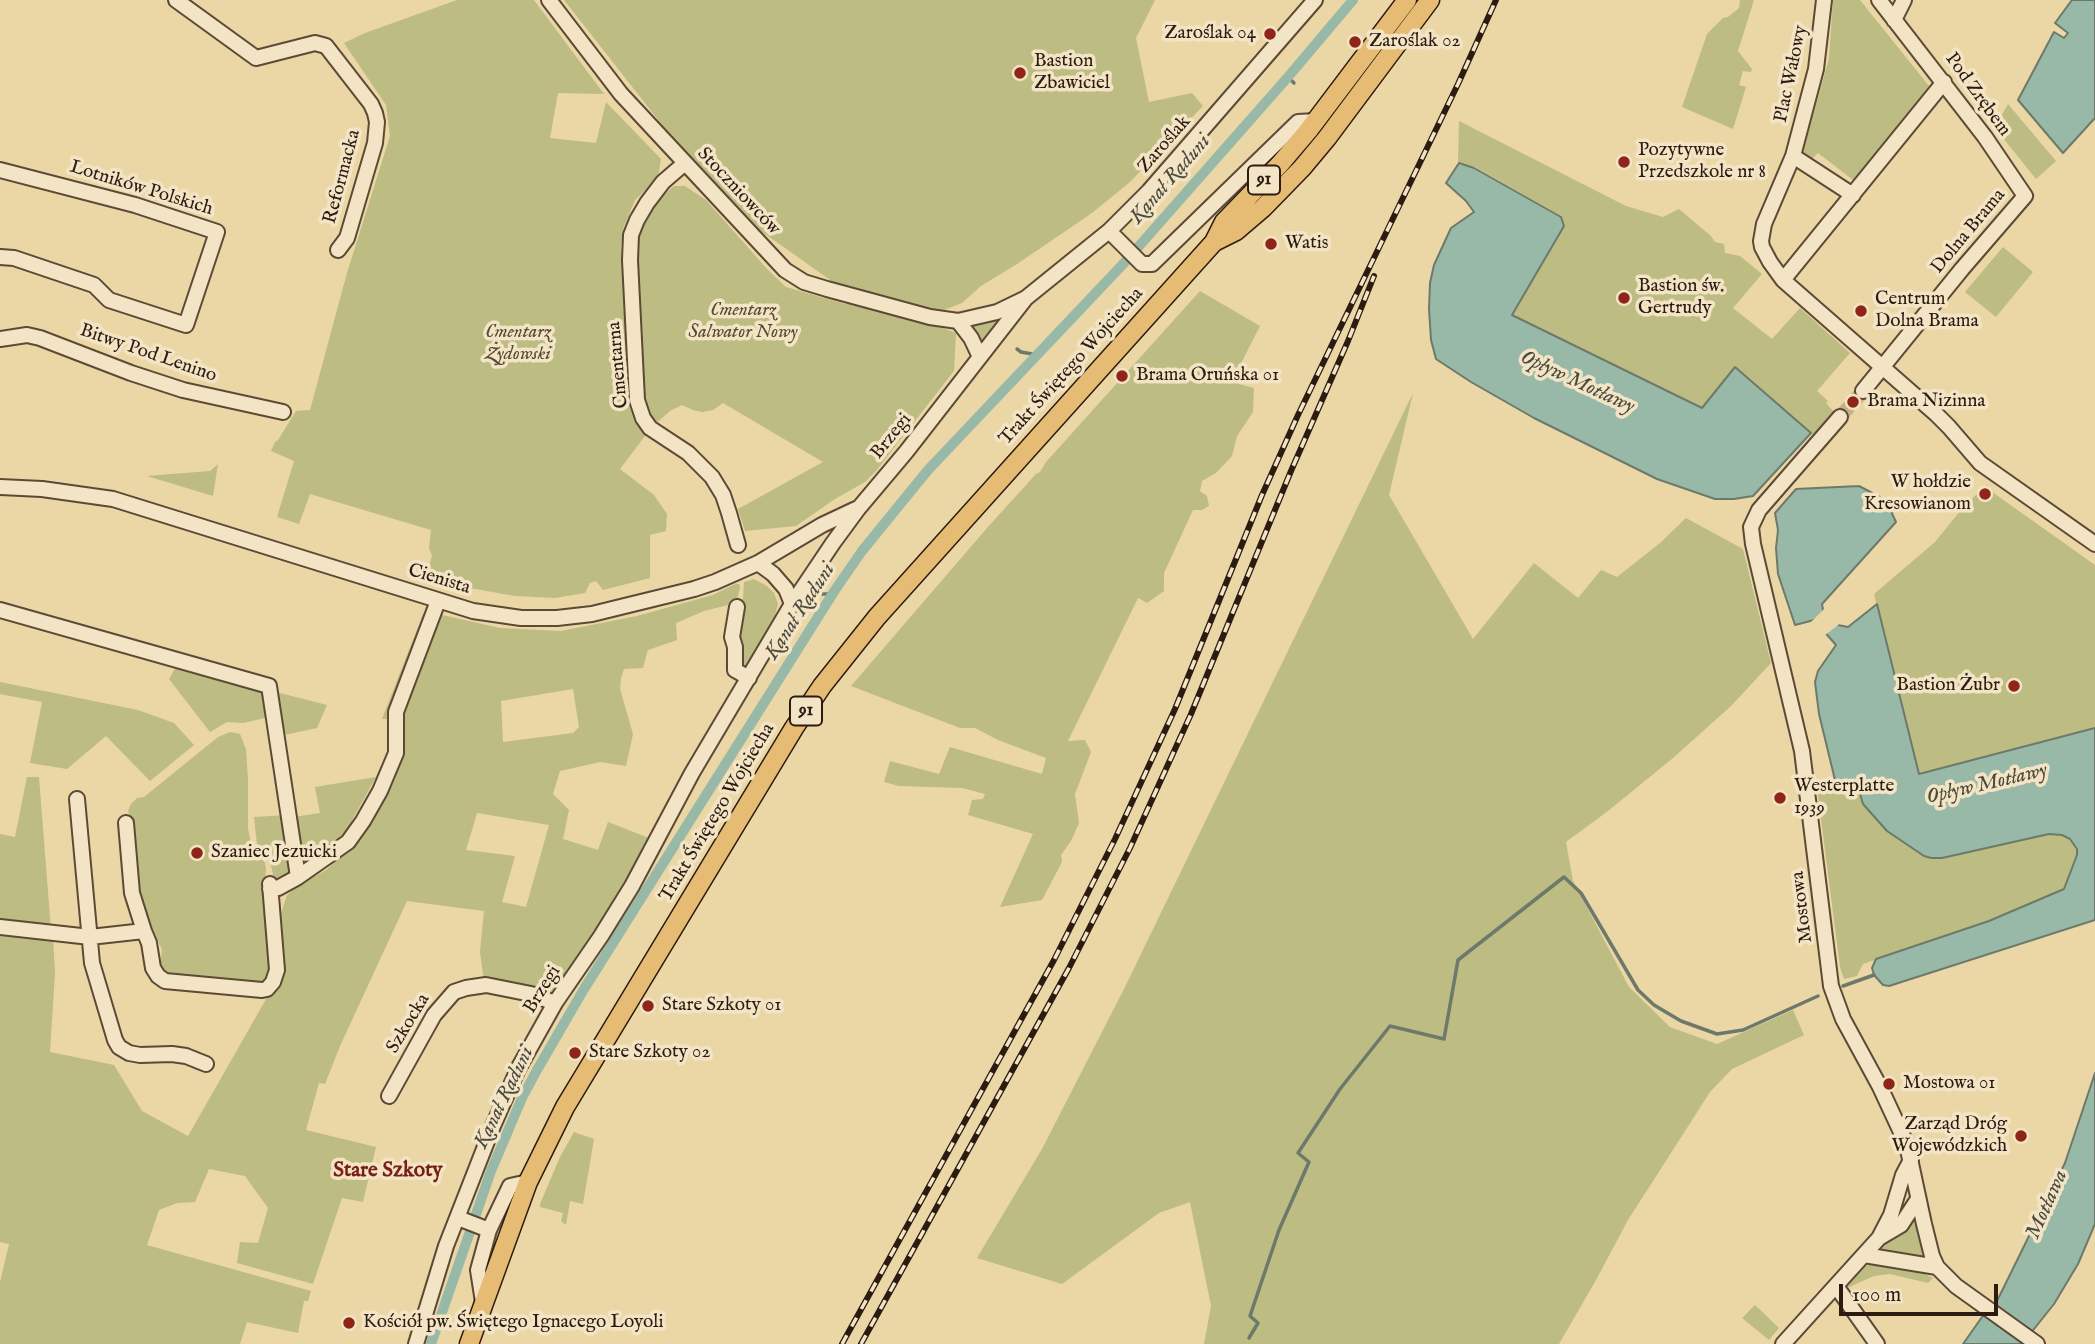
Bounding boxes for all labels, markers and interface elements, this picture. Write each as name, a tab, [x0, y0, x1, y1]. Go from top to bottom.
place label: Zaroślak 04	[1164, 23, 1256, 45]
street label: Plac Wałowy	[1771, 23, 1813, 125]
marker: Zaroślak 04	[1262, 26, 1278, 42]
place label: Zaroślak 02	[1369, 31, 1460, 53]
marker: Zaroślak 02	[1347, 34, 1363, 50]
street label: Pod Zrębem	[1939, 49, 2015, 141]
place label: Bastion Zbawiciel	[1034, 51, 1110, 95]
marker: Bastion Zbawiciel	[1012, 65, 1028, 81]
street label: Zaroślak	[1134, 111, 1196, 179]
street label: Reformacka	[320, 127, 366, 227]
water label: Kanał Raduni	[1125, 130, 1217, 230]
place label: Pozytywne Przedszkole nr 8	[1638, 140, 1766, 184]
street label: Stoczniowców	[692, 143, 784, 241]
marker: Pozytywne Przedszkole nr 8	[1616, 154, 1632, 170]
street label: Lotników Polskich	[67, 156, 215, 222]
road number: 91	[1248, 166, 1280, 195]
street label: Dolna Brama	[1927, 185, 2011, 279]
place label: Watis	[1285, 233, 1328, 255]
marker: Watis	[1263, 236, 1279, 252]
place label: Bastion św. Gertrudy	[1638, 276, 1724, 320]
street label: Trakt Świętego Wojciecha	[995, 284, 1149, 450]
place label: Centrum Dolna Brama	[1875, 289, 1979, 333]
marker: Bastion św. Gertrudy	[1616, 290, 1632, 306]
park label: Cmentarz Salwator Nowy	[688, 300, 798, 344]
marker: Centrum Dolna Brama	[1853, 303, 1869, 319]
street label: Bitwy Pod Lenino	[77, 320, 219, 388]
street label: Cmentarna	[604, 321, 634, 409]
park label: Cmentarz Żydowski	[485, 322, 551, 366]
water label: Opływ Motławy	[1516, 346, 1638, 420]
place label: Brama Oruńska 01	[1136, 365, 1279, 387]
marker: Brama Oruńska 01	[1114, 368, 1130, 384]
place label: Brama Nizinna	[1867, 391, 1985, 413]
marker: Brama Nizinna	[1845, 394, 1861, 410]
street label: Brzegi	[867, 409, 917, 465]
place label: W hołdzie Kresowianom	[1864, 472, 1971, 516]
marker: W hołdzie Kresowianom	[1977, 486, 1993, 502]
water label: Kanał Raduni	[760, 559, 842, 665]
street label: Cienista	[405, 560, 473, 600]
place label: Bastion Żubr	[1896, 675, 2000, 697]
marker: Bastion Żubr	[2006, 678, 2022, 694]
road number: 91	[790, 696, 822, 726]
street label: Trakt Świętego Wojciecha	[656, 720, 780, 906]
water label: Opływ Motławy	[1924, 759, 2050, 811]
place label: Westerplatte 1939	[1794, 776, 1894, 820]
marker: Westerplatte 1939	[1772, 790, 1788, 806]
place label: Szaniec Jezuicki	[211, 842, 337, 864]
marker: Szaniec Jezuicki	[189, 845, 205, 861]
street label: Mostowa	[1787, 870, 1819, 944]
street label: Brzegi	[519, 962, 567, 1018]
street label: Szkocka	[382, 990, 436, 1058]
place label: Stare Szkoty 01	[662, 995, 781, 1017]
marker: Stare Szkoty 01	[640, 998, 656, 1014]
place label: Stare Szkoty 02	[589, 1042, 710, 1064]
water label: Kanał Raduni	[470, 1043, 540, 1153]
marker: Stare Szkoty 02	[567, 1045, 583, 1061]
place label: Mostowa 01	[1903, 1073, 1995, 1095]
marker: Mostowa 01	[1881, 1076, 1897, 1092]
place label: Zarząd Dróg Wojewódzkich	[1892, 1114, 2007, 1158]
marker: Zarząd Dróg Wojewódzkich	[2013, 1128, 2029, 1144]
district label: Stare Szkoty	[333, 1159, 443, 1185]
water label: Motława	[2022, 1167, 2074, 1243]
scale bar	[1843, 1270, 2002, 1314]
text: 100 m	[1852, 1282, 1901, 1309]
place label: Kościół pw. Świętego Ignacego Loyoli	[363, 1312, 664, 1334]
marker: Kościół pw. Świętego Ignacego Loyoli	[341, 1315, 357, 1331]

